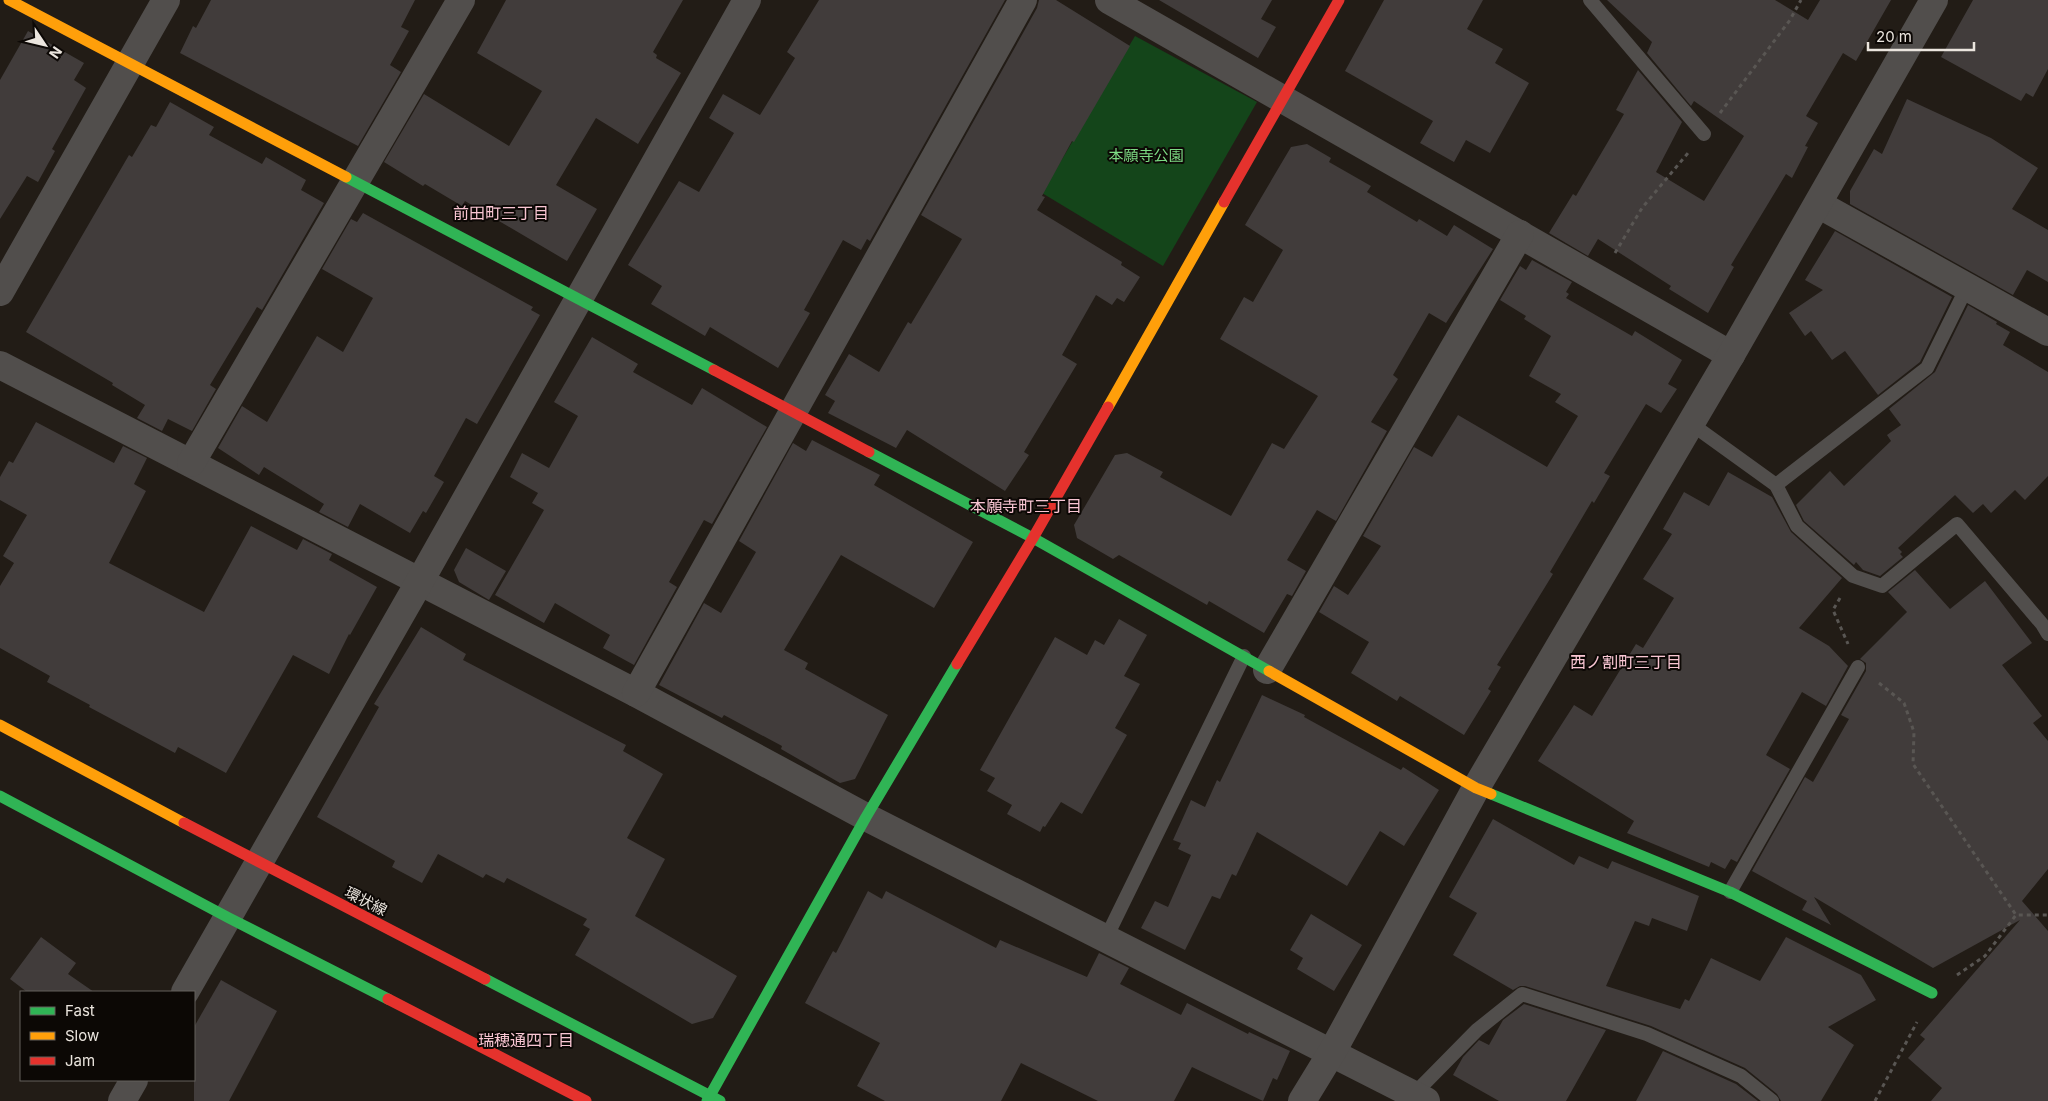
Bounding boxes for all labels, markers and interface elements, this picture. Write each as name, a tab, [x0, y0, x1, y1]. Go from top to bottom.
north arrow	[20, 20, 70, 70]
scale bar	[1868, 20, 1974, 52]
text: 20 m	[1876, 27, 1912, 46]
text: N	[46, 43, 66, 62]
park label: 本願寺公園	[1108, 146, 1184, 165]
district label: 前田町三丁目	[453, 203, 549, 223]
district label: 本願寺町三丁目	[970, 496, 1082, 516]
district label: 西ノ割町三丁目	[1570, 652, 1682, 672]
street label: 環状線	[342, 882, 390, 920]
legend	[20, 991, 195, 1081]
text: Fast	[65, 1001, 95, 1020]
text: Slow	[65, 1026, 99, 1045]
district label: 瑞穂通四丁目	[478, 1030, 574, 1050]
text: Jam	[65, 1051, 95, 1070]

